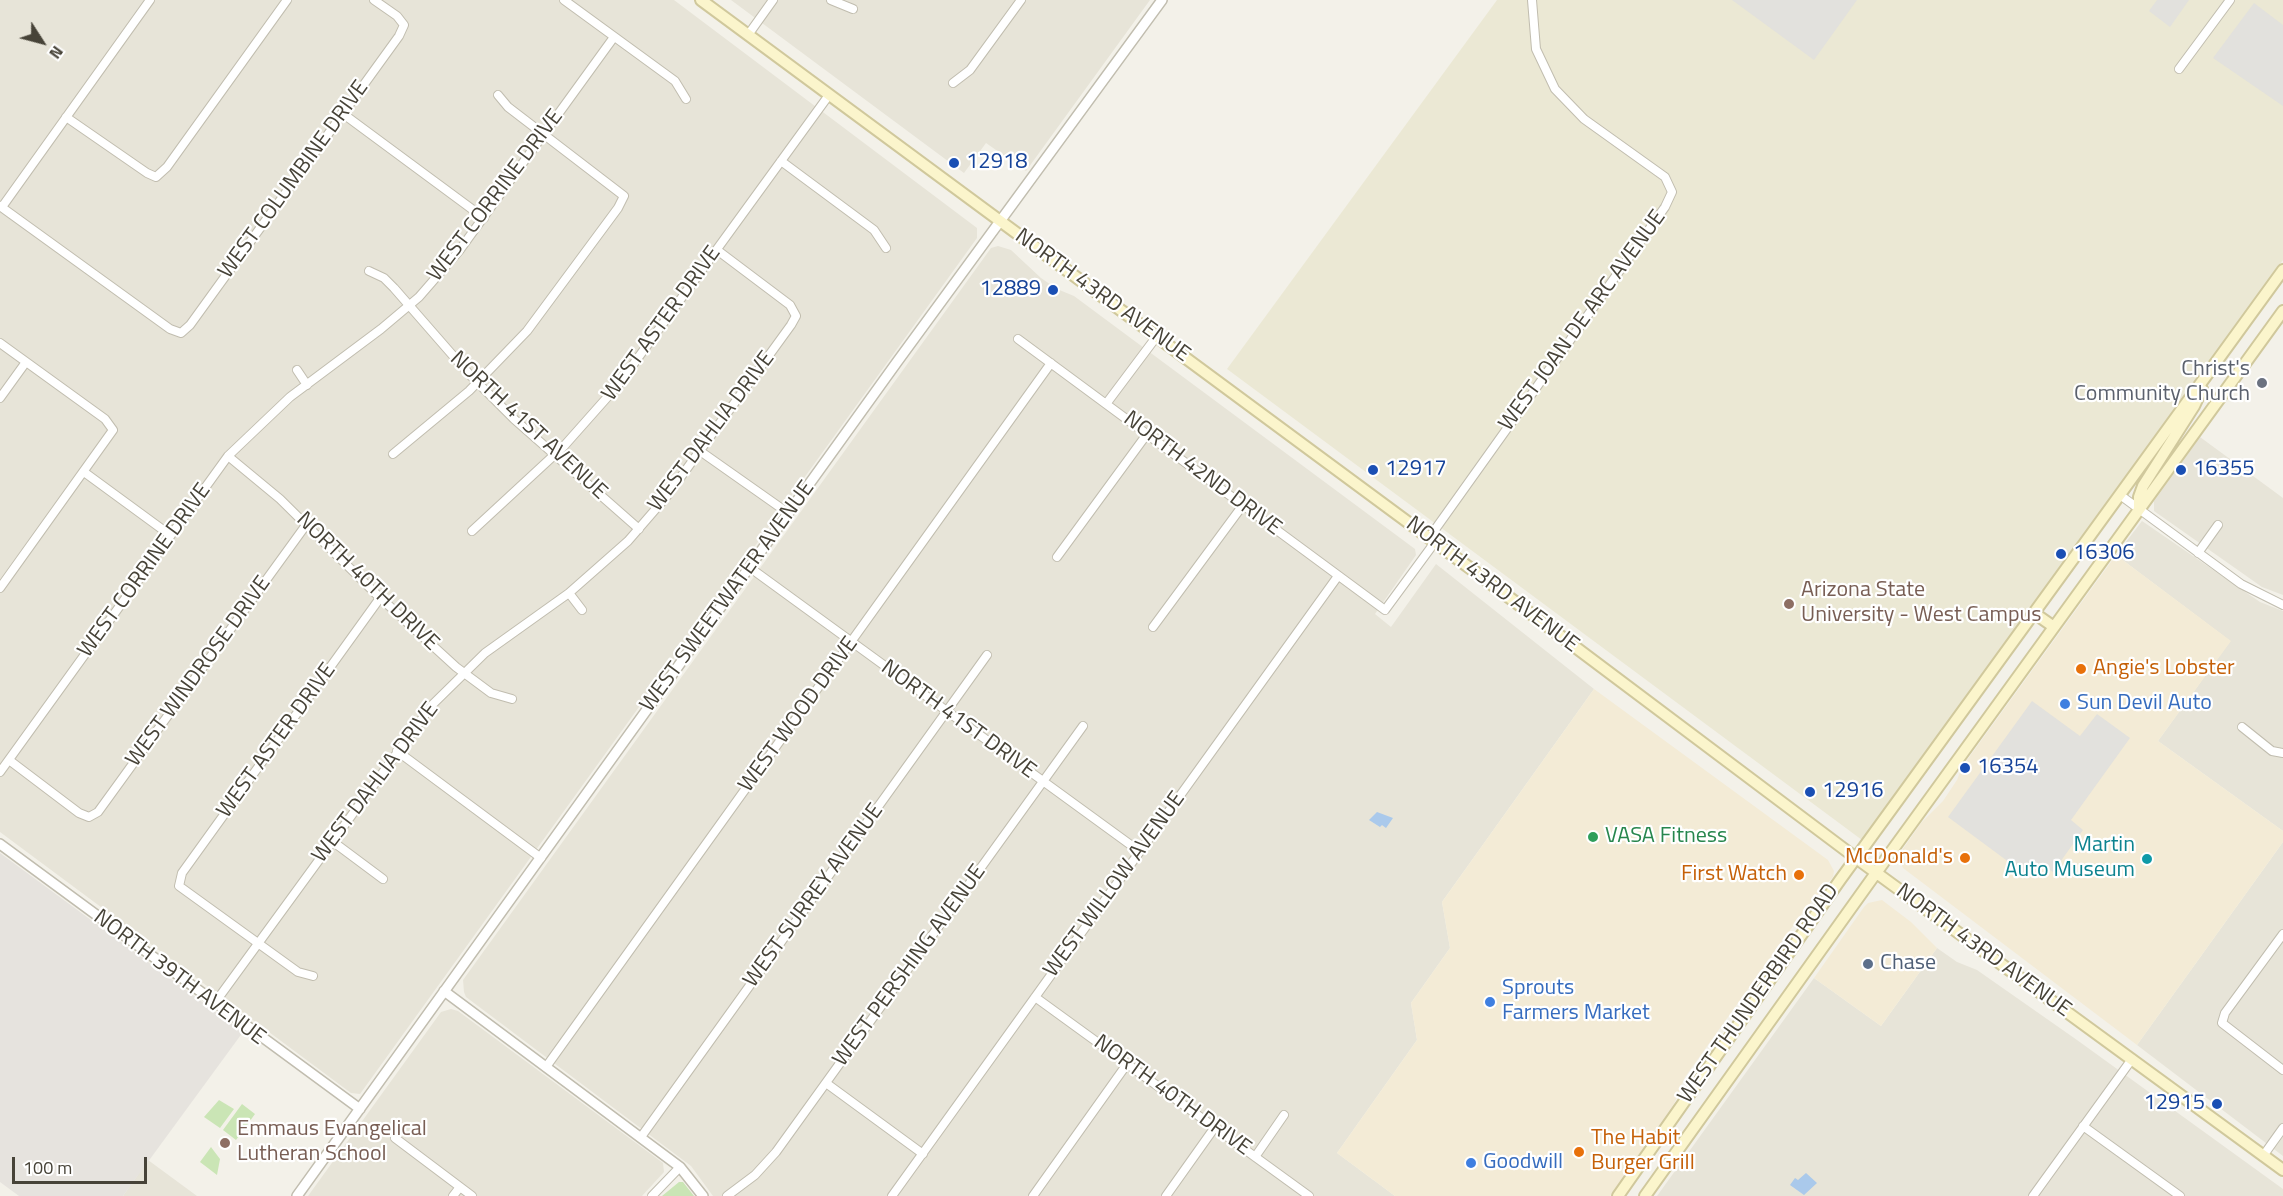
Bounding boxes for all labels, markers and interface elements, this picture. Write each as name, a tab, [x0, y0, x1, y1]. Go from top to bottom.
north arrow	[12, 12, 72, 72]
text: N	[44, 41, 70, 64]
street label: WEST COLUMBINE DRIVE	[213, 76, 375, 284]
street label: WEST CORRINE DRIVE	[423, 105, 569, 287]
place label: 12918	[966, 150, 1028, 176]
marker: 12918	[947, 156, 961, 170]
street label: WEST JOAN DE ARC AVENUE	[1494, 205, 1672, 437]
street label: NORTH 43RD AVENUE	[1009, 224, 1195, 368]
street label: WEST ASTER DRIVE	[597, 241, 727, 407]
place label: 12889	[979, 277, 1041, 303]
marker: 12889	[1046, 283, 1060, 297]
street label: NORTH 41ST AVENUE	[444, 346, 612, 506]
street label: WEST DAHLIA DRIVE	[643, 347, 781, 517]
place label: Christ's Community Church	[2074, 357, 2250, 408]
marker: Christ's Community Church	[2255, 376, 2269, 390]
street label: NORTH 42ND DRIVE	[1118, 406, 1286, 542]
place label: 12917	[1385, 457, 1447, 483]
place label: 16355	[2193, 457, 2255, 483]
marker: 12917	[1366, 463, 1380, 477]
marker: 16355	[2174, 463, 2188, 477]
street label: WEST SWEETWATER AVENUE	[635, 476, 821, 718]
street label: WEST CORRINE DRIVE	[73, 479, 217, 663]
street label: NORTH 40TH DRIVE	[290, 507, 444, 657]
street label: NORTH 43RD AVENUE	[1400, 511, 1584, 659]
place label: 16306	[2073, 541, 2135, 567]
marker: 16306	[2054, 547, 2068, 561]
street label: WEST WINDROSE DRIVE	[121, 572, 277, 772]
place label: Arizona State University - West Campus	[1801, 578, 2041, 630]
marker: Arizona State University - West Campus	[1782, 597, 1796, 611]
street label: WEST WOOD DRIVE	[734, 632, 864, 798]
street label: NORTH 41ST DRIVE	[875, 655, 1041, 785]
place label: Angie's Lobster	[2093, 656, 2235, 682]
street label: WEST ASTER DRIVE	[212, 658, 342, 824]
marker: Angie's Lobster	[2074, 662, 2088, 676]
place label: Sun Devil Auto	[2077, 691, 2212, 717]
marker: Sun Devil Auto	[2058, 697, 2072, 711]
street label: WEST DAHLIA DRIVE	[307, 698, 445, 868]
place label: 16354	[1977, 755, 2039, 781]
marker: 16354	[1958, 761, 1972, 775]
place label: 12916	[1822, 779, 1884, 805]
marker: 12916	[1803, 785, 1817, 799]
street label: WEST WILLOW AVENUE	[1039, 787, 1191, 983]
street label: WEST SURREY AVENUE	[738, 799, 890, 993]
place label: VASA Fitness	[1605, 824, 1727, 850]
marker: VASA Fitness	[1586, 830, 1600, 844]
place label: Martin Auto Museum	[2004, 833, 2135, 884]
place label: McDonald's	[1845, 845, 1953, 871]
marker: McDonald's	[1958, 851, 1972, 865]
marker: Martin Auto Museum	[2140, 852, 2154, 866]
street label: WEST PERSHING AVENUE	[828, 860, 992, 1072]
place label: First Watch	[1681, 862, 1787, 888]
marker: First Watch	[1792, 868, 1806, 882]
street label: WEST THUNDERBIRD ROAD	[1673, 879, 1845, 1109]
street label: NORTH 43RD AVENUE	[1890, 879, 2076, 1023]
street label: NORTH 39TH AVENUE	[88, 905, 270, 1051]
place label: Chase	[1880, 951, 1936, 977]
marker: Chase	[1861, 957, 1875, 971]
place label: Sprouts Farmers Market	[1502, 976, 1650, 1028]
marker: Sprouts Farmers Market	[1483, 995, 1497, 1009]
street label: NORTH 40TH DRIVE	[1088, 1030, 1256, 1162]
place label: 12915	[2143, 1091, 2205, 1117]
marker: 12915	[2210, 1097, 2224, 1111]
place label: Emmaus Evangelical Lutheran School	[237, 1117, 427, 1168]
place label: The Habit Burger Grill	[1591, 1126, 1695, 1178]
marker: Emmaus Evangelical Lutheran School	[218, 1136, 232, 1150]
scale bar	[15, 1145, 150, 1183]
marker: The Habit Burger Grill	[1572, 1145, 1586, 1159]
place label: Goodwill	[1483, 1150, 1563, 1176]
text: 100 m	[23, 1154, 72, 1181]
marker: Goodwill	[1464, 1156, 1478, 1170]

